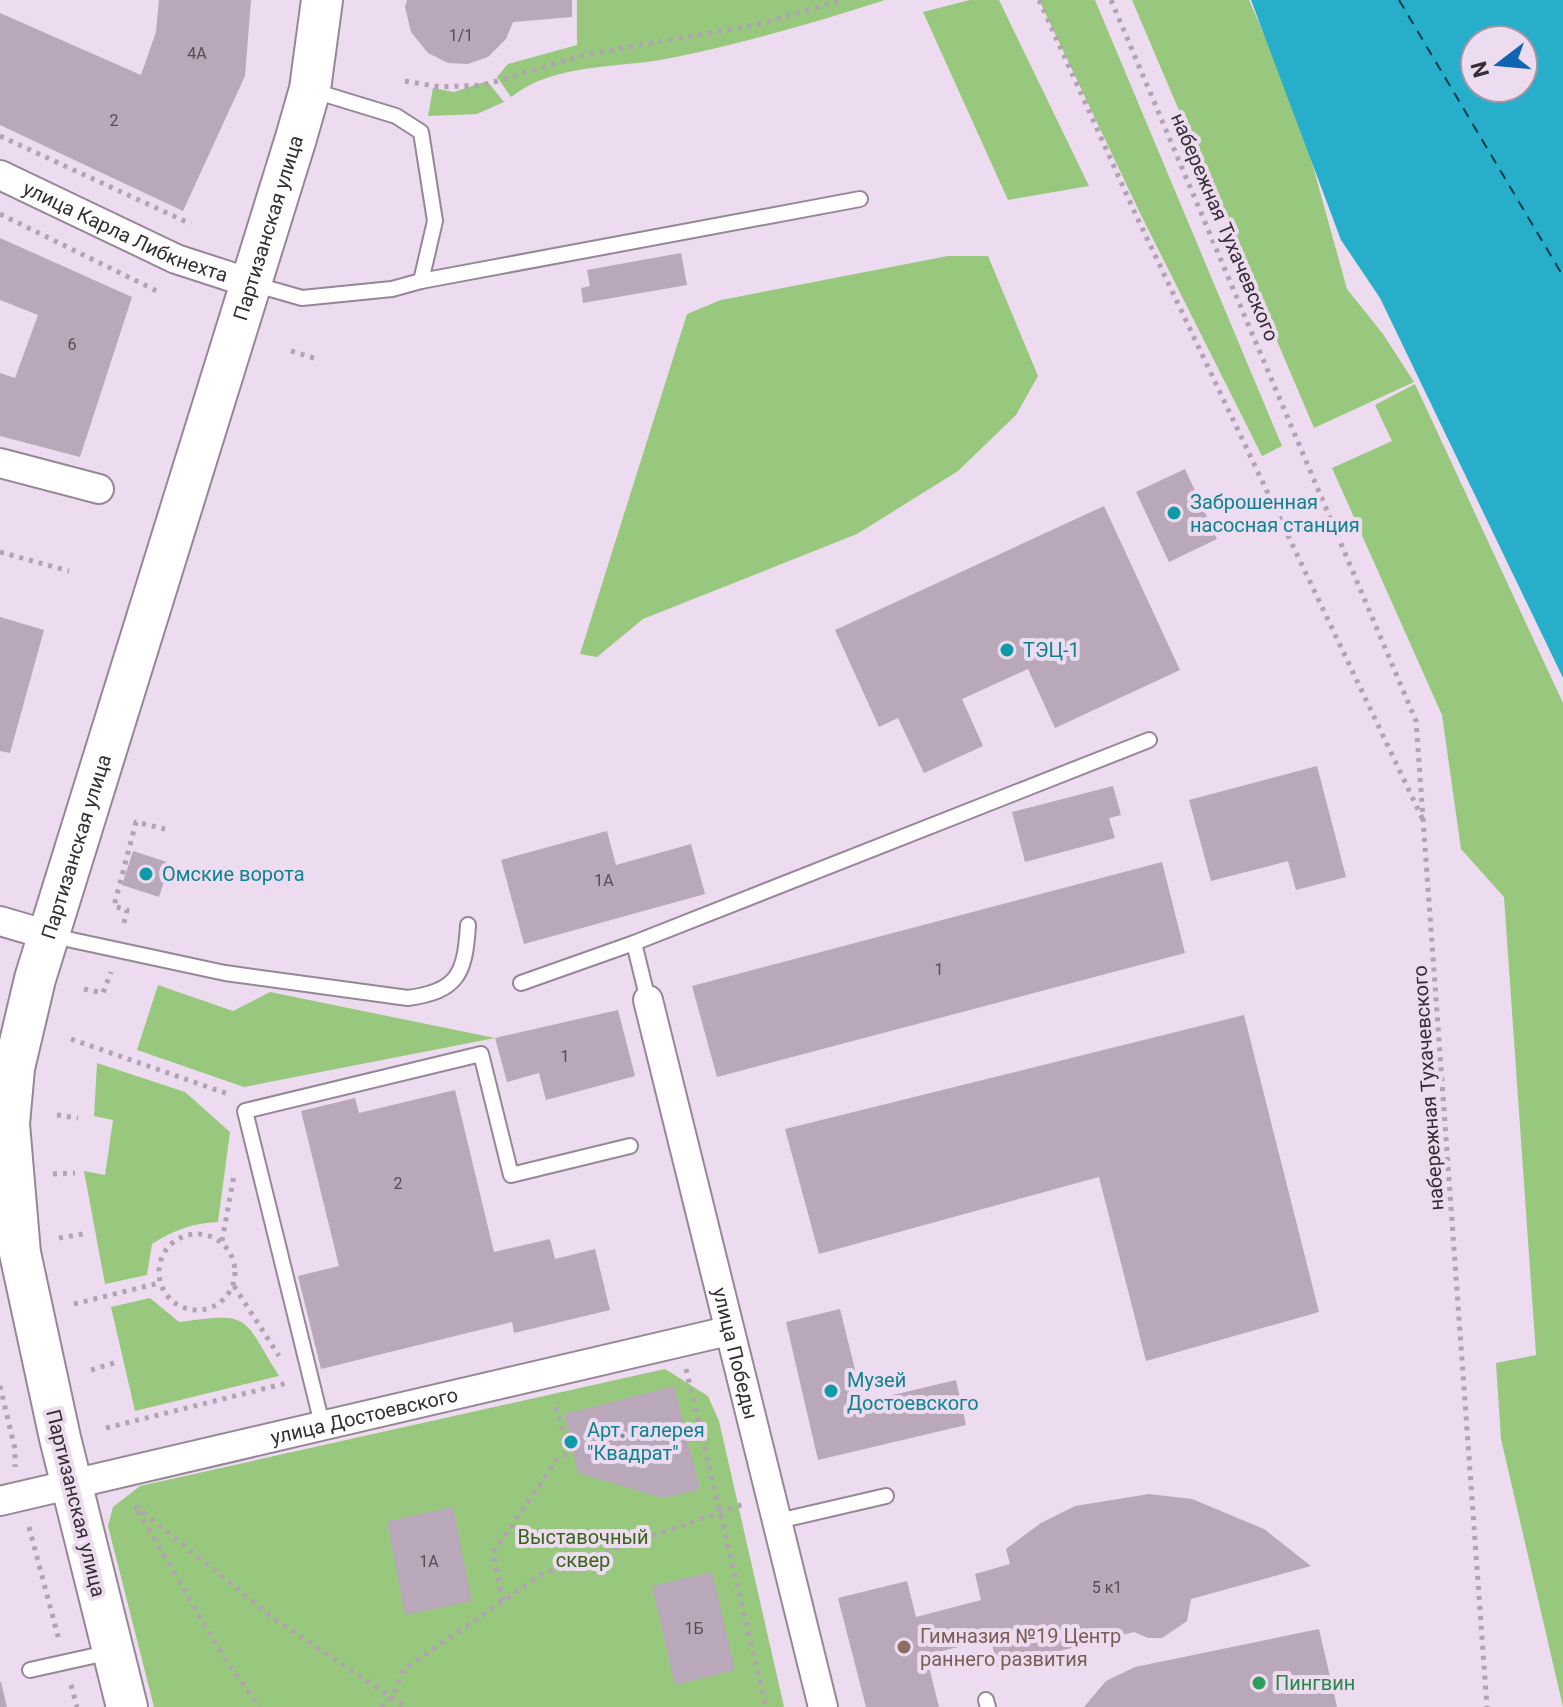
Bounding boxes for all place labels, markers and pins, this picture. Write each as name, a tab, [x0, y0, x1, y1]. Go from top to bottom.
place label: Заброшенная насосная станция	[1190, 490, 1360, 537]
marker: Заброшенная насосная станция	[1165, 504, 1183, 522]
place label: ТЭЦ-1	[1023, 638, 1080, 662]
marker: ТЭЦ-1	[998, 641, 1016, 659]
place label: Омские ворота	[162, 862, 305, 886]
marker: Омские ворота	[137, 865, 155, 883]
place label: Музей Достоевского	[847, 1368, 979, 1415]
marker: Музей Достоевского	[822, 1382, 840, 1400]
place label: Арт. галерея "Квадрат"	[587, 1418, 705, 1465]
marker: Арт. галерея "Квадрат"	[562, 1433, 580, 1451]
place label: Гимназия №19 Центр раннего развития	[920, 1624, 1121, 1671]
marker: Гимназия №19 Центр раннего развития	[895, 1638, 913, 1656]
place label: Пингвин	[1275, 1671, 1355, 1695]
marker: Пингвин	[1250, 1674, 1268, 1692]

